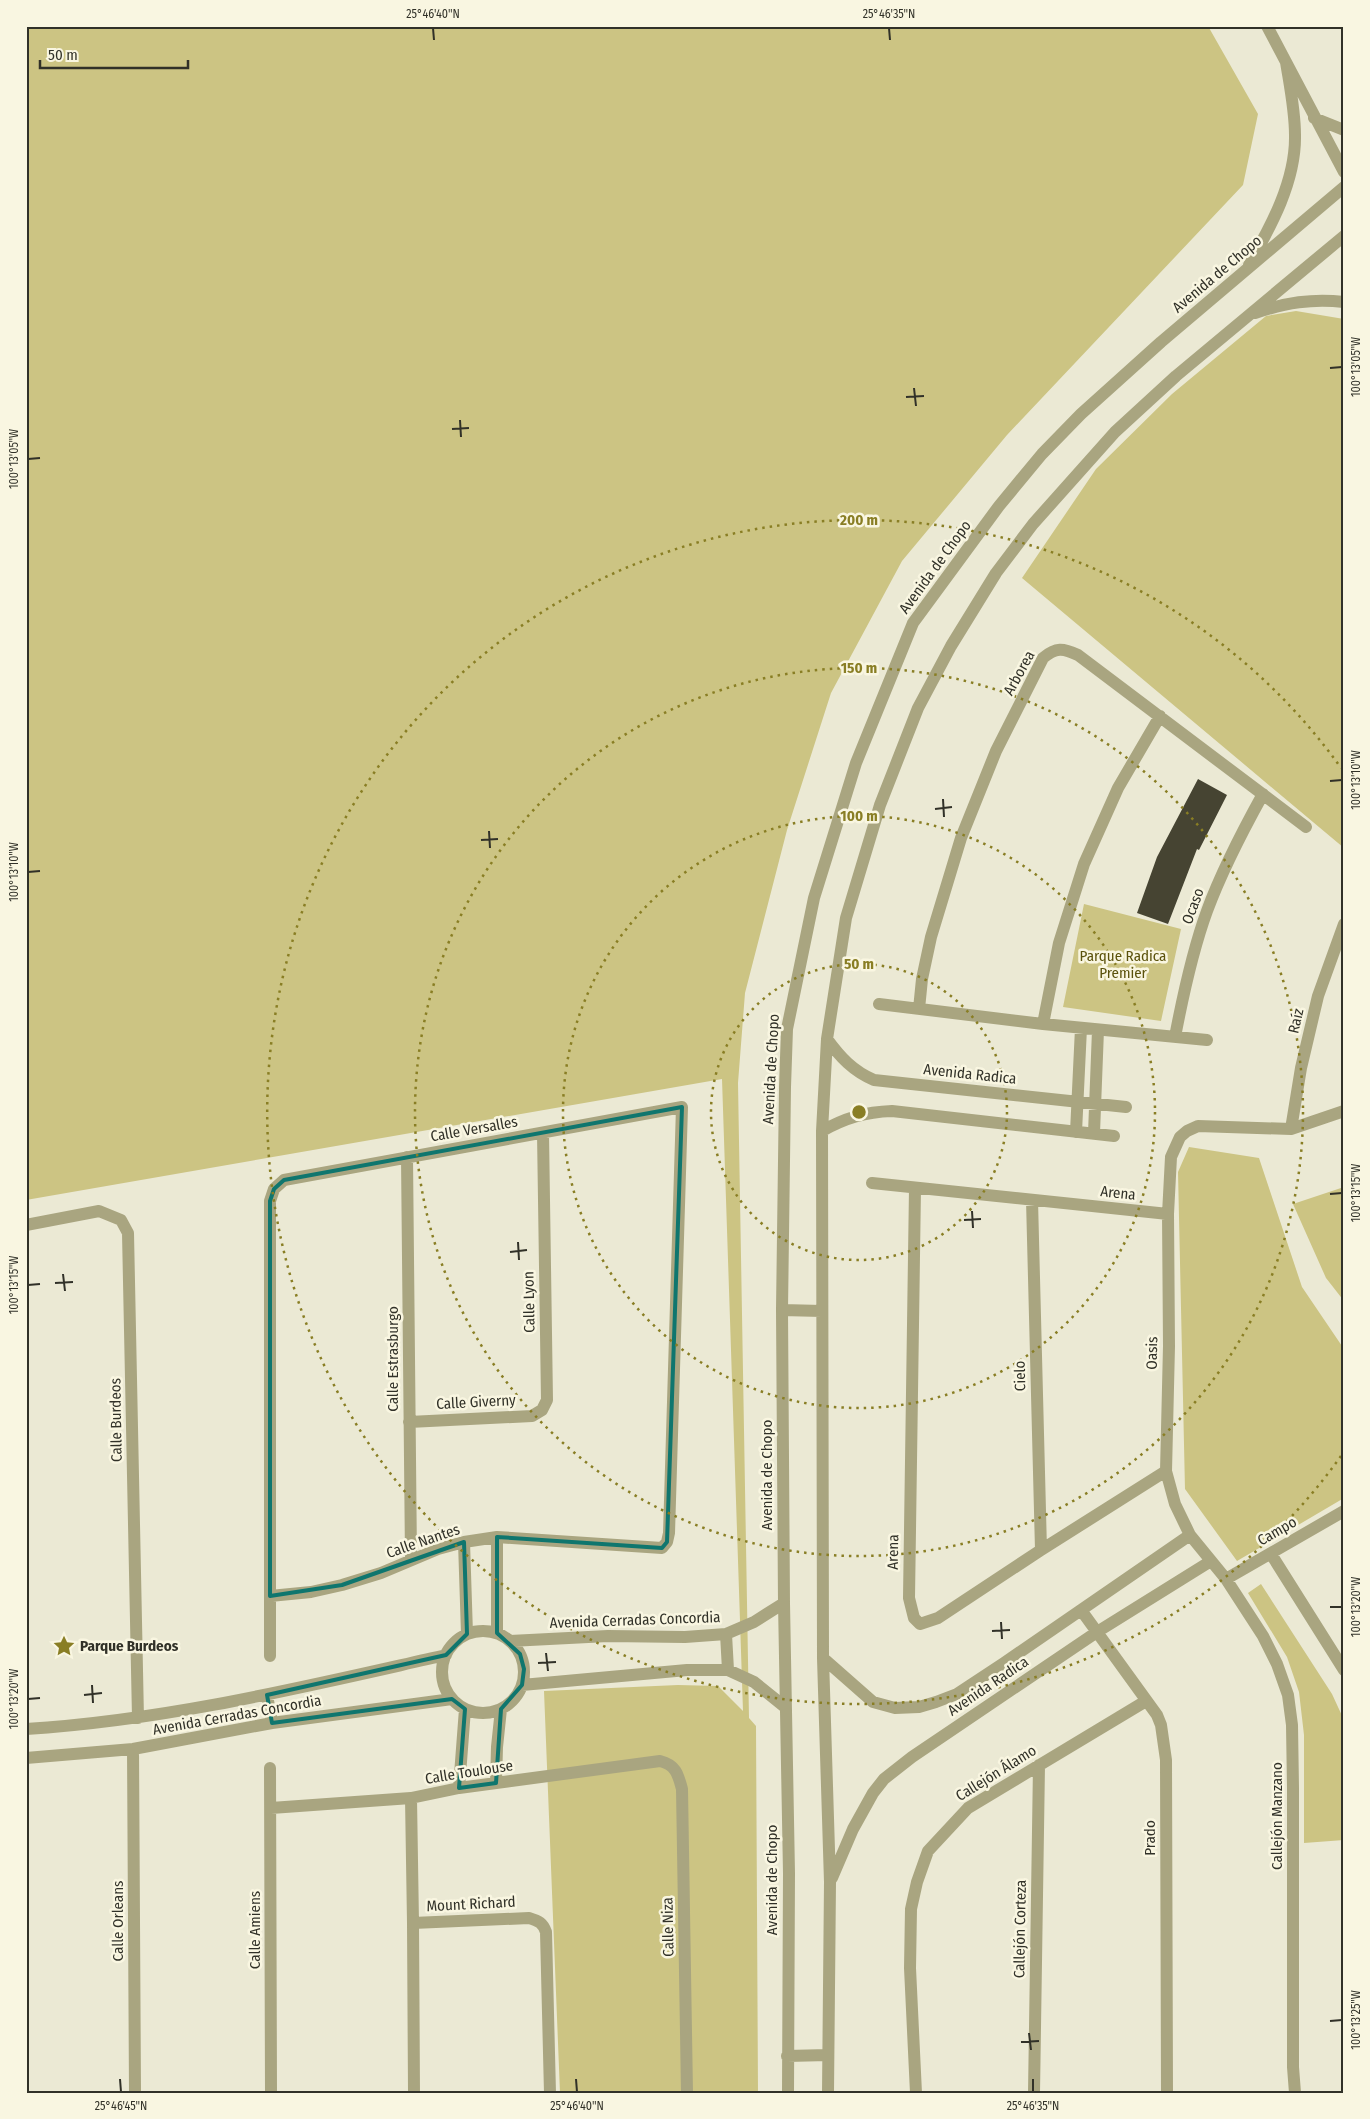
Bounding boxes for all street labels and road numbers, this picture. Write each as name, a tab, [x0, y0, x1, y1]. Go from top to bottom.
street label: Avenida de Chopo	[1169, 231, 1265, 316]
street label: Avenida de Chopo	[895, 517, 975, 617]
street label: Arborea	[999, 647, 1039, 699]
street label: Ocaso	[1178, 885, 1208, 927]
street label: Raíz	[1284, 1007, 1308, 1035]
street label: Avenida de Chopo	[759, 1013, 783, 1125]
street label: Avenida Radica	[923, 1060, 1017, 1088]
street label: Calle Versalles	[429, 1112, 519, 1146]
street label: Arena	[1099, 1182, 1137, 1204]
street label: Calle Lyon	[519, 1271, 539, 1333]
street label: Calle Estrasburgo	[384, 1306, 402, 1412]
street label: Oasis	[1143, 1336, 1161, 1370]
street label: Cielo	[1011, 1360, 1029, 1391]
street label: Calle Burdeos	[106, 1378, 126, 1462]
street label: Calle Giverny	[436, 1391, 517, 1413]
street label: Avenida de Chopo	[758, 1420, 776, 1530]
street label: Campo	[1254, 1513, 1300, 1549]
street label: Calle Nantes	[384, 1520, 462, 1562]
street label: Arena	[884, 1534, 902, 1570]
street label: Avenida Cerradas Concordia	[549, 1608, 721, 1632]
street label: Avenida Radica	[944, 1652, 1032, 1720]
street label: Avenida Cerradas Concordia	[151, 1691, 323, 1739]
street label: Callejón Álamo	[952, 1741, 1040, 1805]
street label: Calle Toulouse	[424, 1756, 514, 1788]
street label: Callejón Manzano	[1268, 1762, 1286, 1870]
street label: Prado	[1141, 1820, 1159, 1856]
street label: Avenida de Chopo	[763, 1825, 781, 1935]
street label: Callejón Corteza	[1010, 1880, 1030, 1978]
street label: Calle Orleans	[109, 1881, 127, 1961]
street label: Calle Amiens	[246, 1891, 264, 1969]
street label: Mount Richard	[426, 1893, 516, 1915]
street label: Calle Niza	[658, 1897, 678, 1957]

